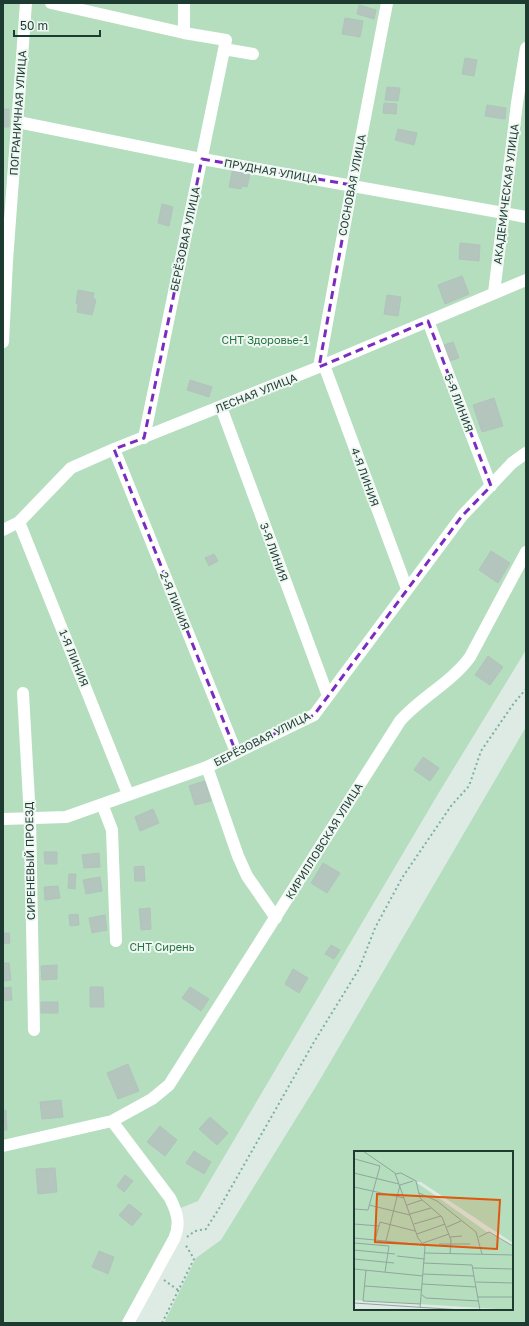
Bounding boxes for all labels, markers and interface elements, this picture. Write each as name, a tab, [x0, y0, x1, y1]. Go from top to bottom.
scale bar	[14, 12, 100, 38]
text: 50 m	[20, 18, 48, 33]
street label: ПОГРАНИЧНАЯ УЛИЦА	[7, 49, 28, 176]
street label: АКАДЕМИЧЕСКАЯ УЛИЦА	[490, 122, 521, 265]
street label: СОСНОВАЯ УЛИЦА	[335, 132, 368, 237]
street label: ПРУДНАЯ УЛИЦА	[223, 156, 320, 185]
street label: БЕРЁЗОВАЯ УЛИЦА	[167, 185, 202, 292]
park label: СНТ Здоровье-1	[222, 333, 308, 346]
street label: ЛЕСНАЯ УЛИЦА	[213, 370, 299, 415]
street label: 5-Я ЛИНИЯ	[442, 372, 477, 434]
street label: 4-Я ЛИНИЯ	[349, 446, 382, 508]
street label: 3-Я ЛИНИЯ	[258, 521, 291, 583]
street label: 2-Я ЛИНИЯ	[158, 570, 193, 632]
street label: 1-Я ЛИНИЯ	[57, 627, 92, 688]
street label: БЕРЁЗОВАЯ УЛИЦА	[211, 708, 313, 769]
street label: КИРИЛЛОВСКАЯ УЛИЦА	[282, 780, 365, 901]
street label: СИРЕНЕВЫЙ ПРОЕЗД	[22, 802, 37, 920]
park label: СНТ Сирень	[129, 940, 195, 953]
inset map	[354, 1151, 513, 1310]

